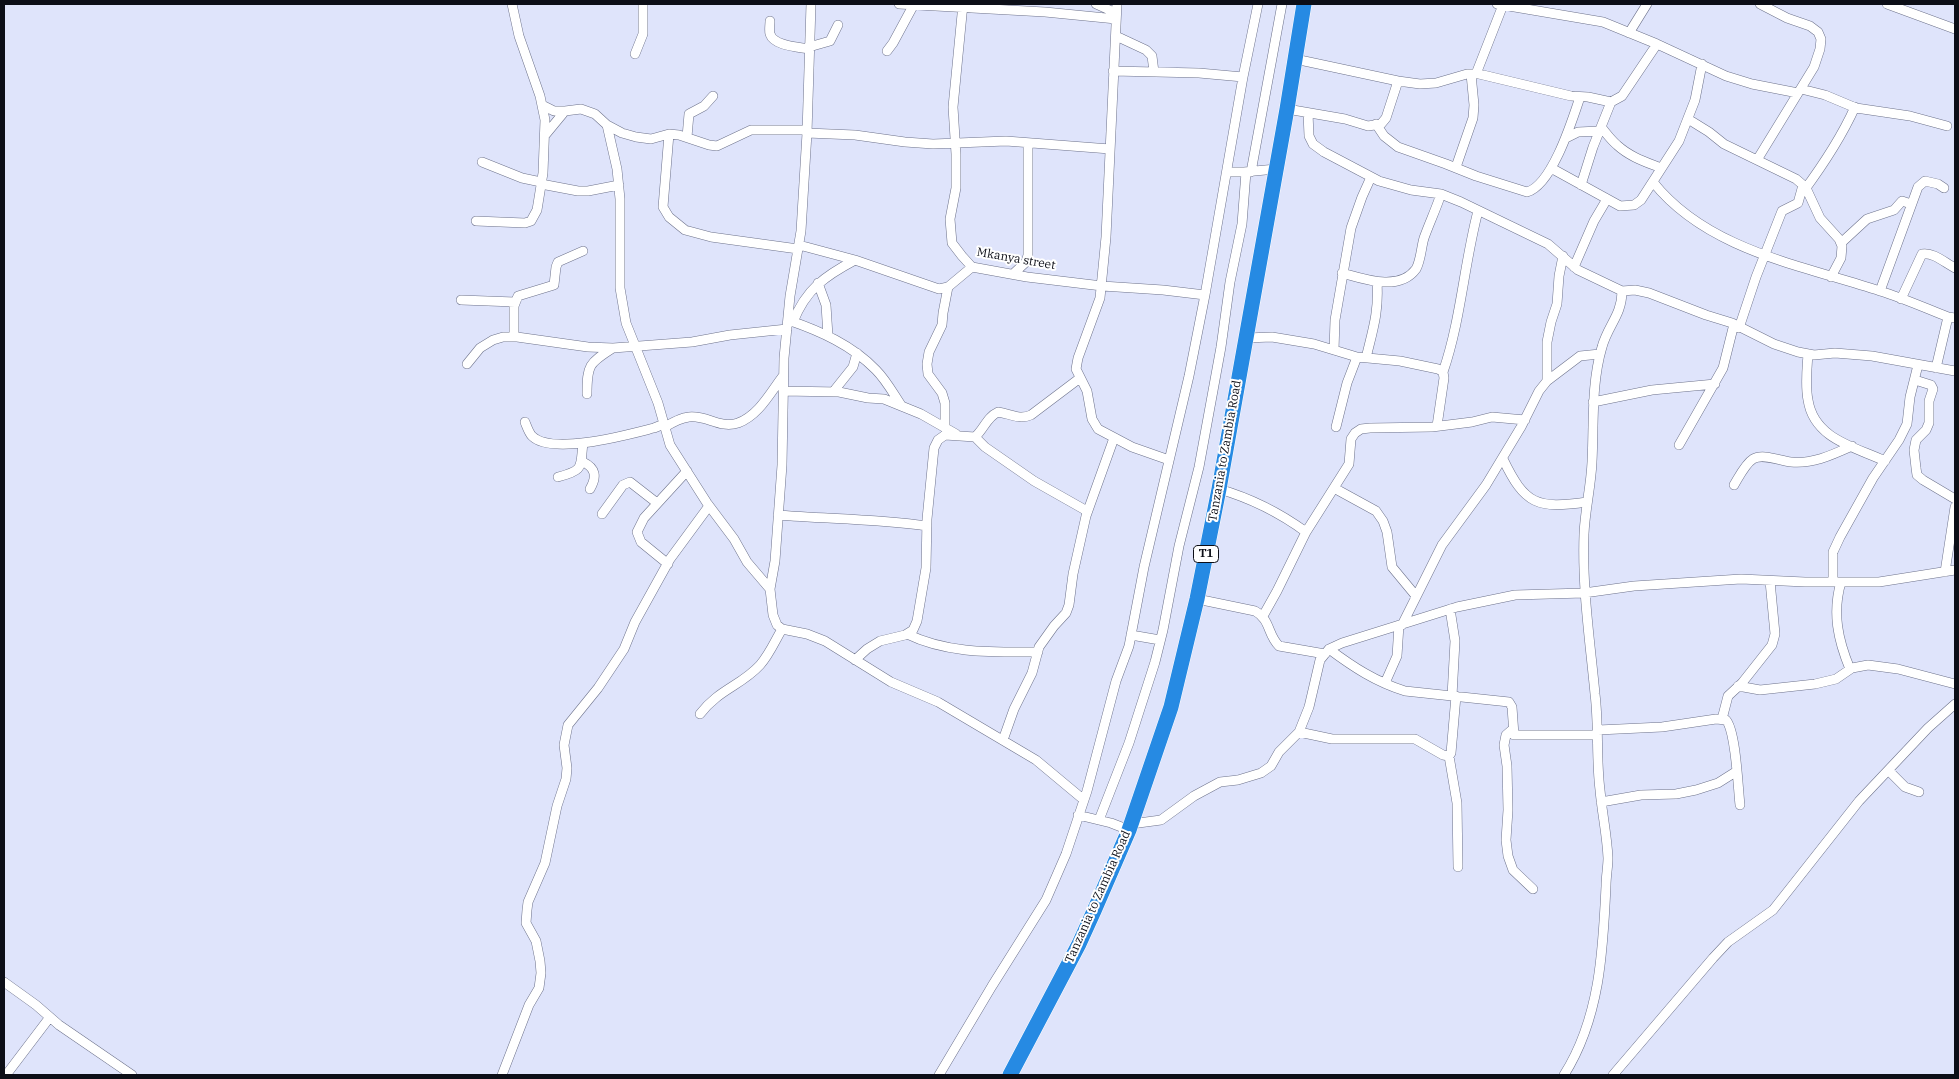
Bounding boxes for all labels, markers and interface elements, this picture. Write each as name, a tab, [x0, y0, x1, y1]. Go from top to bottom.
street label: Mkanya street	[976, 245, 1056, 273]
street label: Tanzania to Zambia Road	[1205, 379, 1245, 523]
road number: T1	[1194, 546, 1218, 562]
street label: Tanzania to Zambia Road	[1062, 829, 1134, 965]

